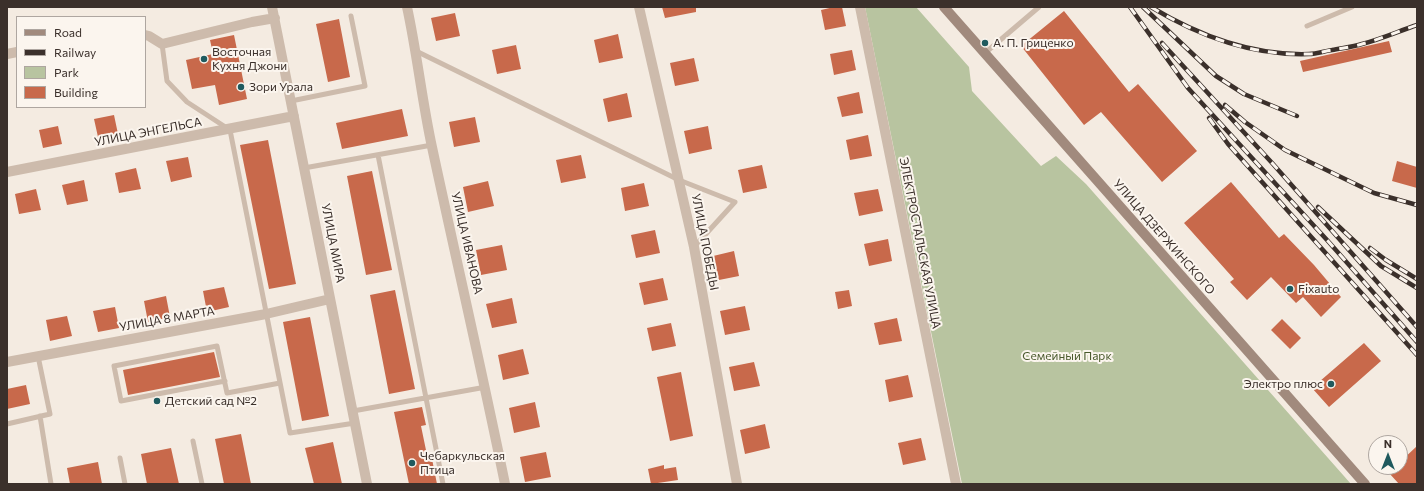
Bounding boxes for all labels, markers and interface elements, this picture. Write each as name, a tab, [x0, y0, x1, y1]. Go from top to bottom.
legend	[16, 16, 146, 108]
text: Road	[54, 25, 82, 39]
place label: А. П. Гриценко	[993, 36, 1074, 50]
marker: А. П. Гриценко	[980, 38, 990, 48]
text: Railway	[54, 45, 96, 59]
place label: Восточная Кухня Джони	[212, 45, 287, 73]
marker: Восточная Кухня Джони	[199, 54, 209, 64]
text: Park	[54, 65, 79, 79]
place label: Зори Урала	[249, 80, 313, 94]
marker: Зори Урала	[236, 82, 246, 92]
text: Building	[54, 85, 98, 99]
street label: УЛИЦА ЭНГЕЛЬСА	[93, 115, 203, 149]
street label: ЭЛЕКТРОСТАЛЬСКАЯ УЛИЦА	[896, 156, 944, 330]
street label: УЛИЦА ДЗЕРЖИНСКОГО	[1110, 177, 1218, 297]
street label: УЛИЦА ИВАНОВА	[448, 190, 486, 296]
street label: УЛИЦА ПОБЕДЫ	[689, 192, 721, 292]
street label: УЛИЦА МИРА	[318, 202, 348, 284]
place label: Fixauto	[1298, 282, 1339, 296]
marker: Fixauto	[1285, 284, 1295, 294]
street label: УЛИЦА 8 МАРТА	[118, 304, 216, 334]
park label: Семейный Парк	[1022, 349, 1112, 363]
place label: Электро плюс	[1244, 377, 1323, 391]
marker: Электро плюс	[1326, 379, 1336, 389]
place label: Детский сад №2	[165, 394, 257, 408]
marker: Детский сад №2	[152, 396, 162, 406]
north arrow	[1368, 435, 1408, 475]
text: N	[1384, 437, 1392, 450]
place label: Чебаркульская Птица	[420, 449, 505, 477]
marker: Чебаркульская Птица	[407, 458, 417, 468]

